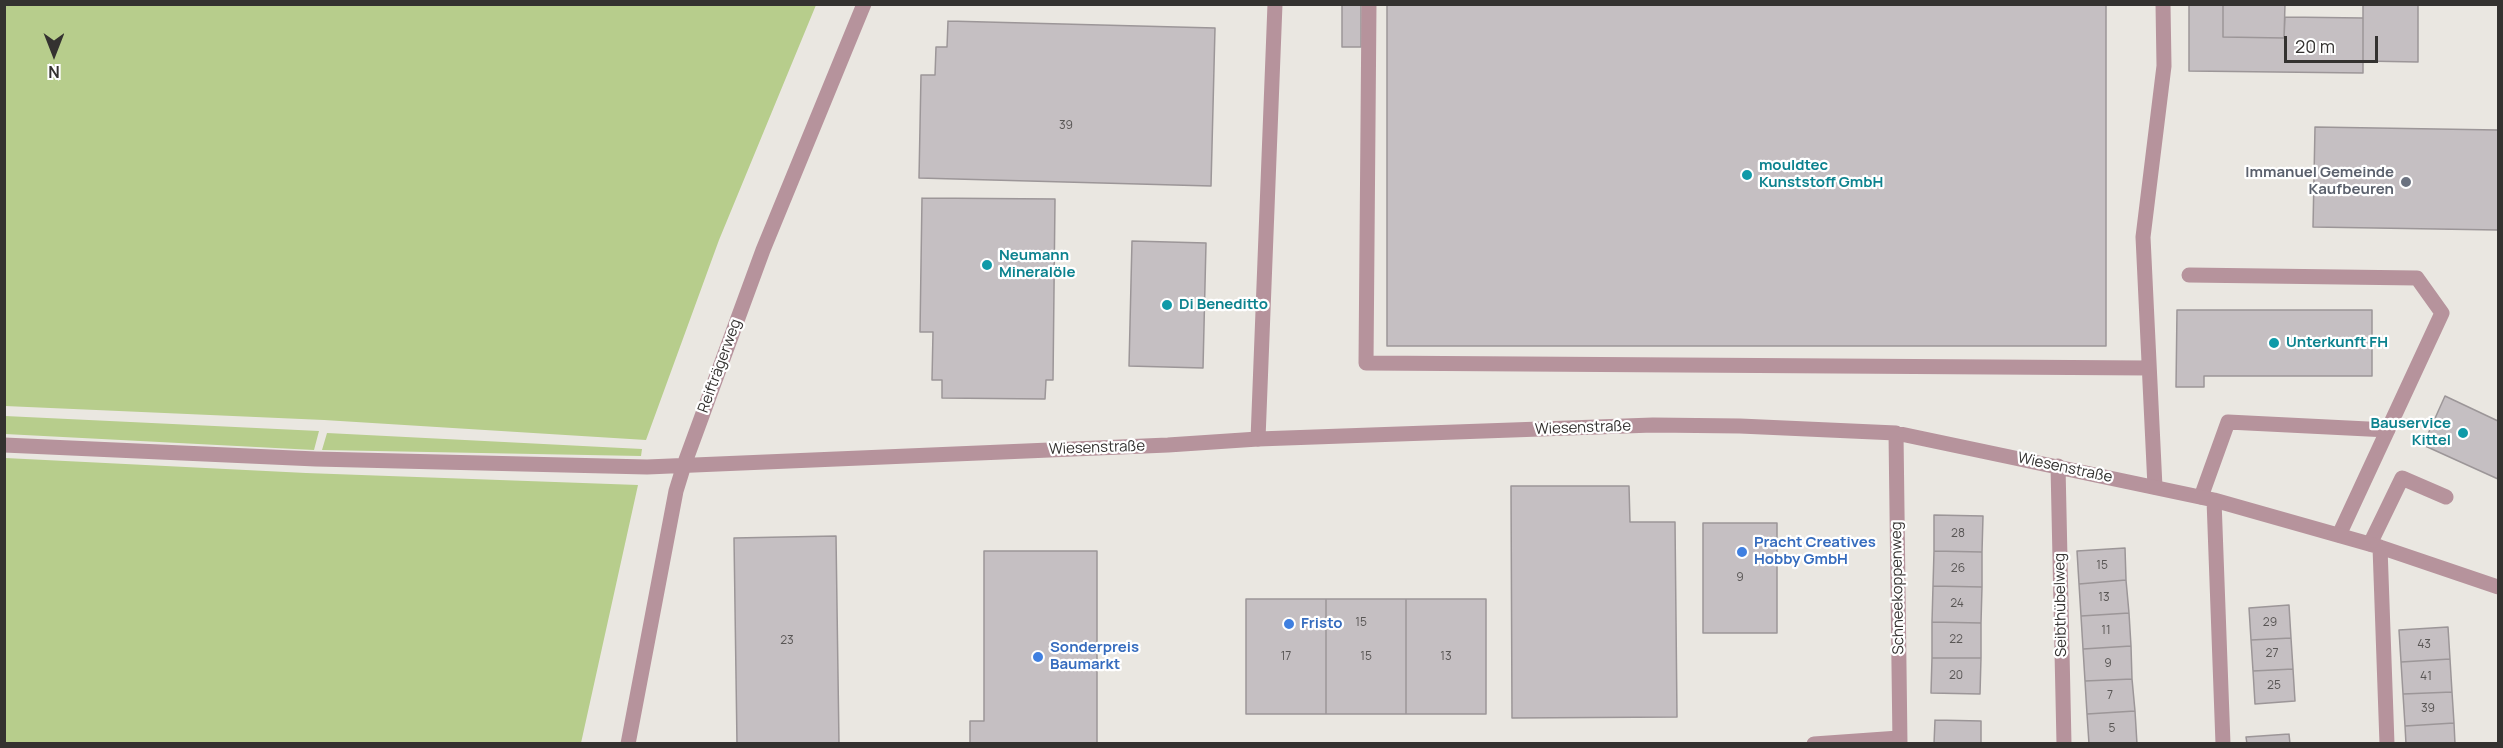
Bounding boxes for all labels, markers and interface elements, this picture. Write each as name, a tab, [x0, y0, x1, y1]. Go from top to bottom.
north arrow	[24, 24, 84, 84]
scale bar	[2287, 24, 2382, 62]
text: 20 m	[2295, 34, 2335, 58]
text: N	[48, 61, 60, 83]
house number: 39	[1059, 119, 1073, 133]
place label: mouldtec Kunststoff GmbH	[1759, 157, 1883, 192]
place label: Immanuel Gemeinde Kaufbeuren	[2245, 164, 2394, 199]
marker: mouldtec Kunststoff GmbH	[1740, 168, 1754, 182]
marker: Immanuel Gemeinde Kaufbeuren	[2399, 175, 2413, 189]
place label: Neumann Mineralöle	[999, 247, 1075, 282]
marker: Neumann Mineralöle	[980, 258, 994, 272]
place label: Di Beneditto	[1179, 296, 1268, 314]
marker: Di Beneditto	[1160, 298, 1174, 312]
street label: Reifträgerweg	[695, 317, 745, 415]
place label: Unterkunft FH	[2286, 334, 2388, 352]
marker: Unterkunft FH	[2267, 336, 2281, 350]
place label: Bauservice Kittel	[2370, 415, 2451, 450]
street label: Wiesenstraße	[1535, 417, 1631, 439]
marker: Bauservice Kittel	[2456, 426, 2470, 440]
street label: Wiesenstraße	[1049, 437, 1145, 459]
street label: Wiesenstraße	[2016, 449, 2114, 487]
street label: Schneekoppenweg	[1888, 521, 1908, 655]
house number: 28	[1951, 527, 1965, 541]
place label: Pracht Creatives Hobby GmbH	[1754, 534, 1876, 569]
marker: Pracht Creatives Hobby GmbH	[1735, 545, 1749, 559]
street label: Seibthübelweg	[2051, 553, 2071, 657]
house number: 15	[2096, 559, 2108, 573]
house number: 26	[1951, 562, 1965, 576]
house number: 9	[1736, 571, 1744, 585]
house number: 13	[2098, 591, 2110, 605]
house number: 24	[1950, 597, 1964, 611]
place label: Fristo	[1301, 615, 1343, 633]
house number: 15	[1355, 616, 1367, 630]
house number: 29	[2263, 616, 2277, 630]
marker: Fristo	[1282, 617, 1296, 631]
house number: 11	[2101, 624, 2111, 638]
house number: 22	[1949, 633, 1963, 647]
house number: 23	[780, 634, 794, 648]
house number: 43	[2417, 638, 2431, 652]
place label: Sonderpreis Baumarkt	[1050, 639, 1139, 674]
house number: 27	[2266, 647, 2278, 661]
marker: Sonderpreis Baumarkt	[1031, 650, 1045, 664]
house number: 17	[1281, 650, 1291, 664]
house number: 15	[1360, 650, 1372, 664]
house number: 13	[1440, 650, 1452, 664]
house number: 9	[2104, 657, 2112, 671]
house number: 20	[1949, 669, 1963, 683]
house number: 41	[2420, 670, 2432, 684]
house number: 25	[2267, 679, 2281, 693]
house number: 7	[2107, 689, 2113, 703]
house number: 39	[2421, 702, 2435, 716]
house number: 5	[2109, 722, 2115, 736]

